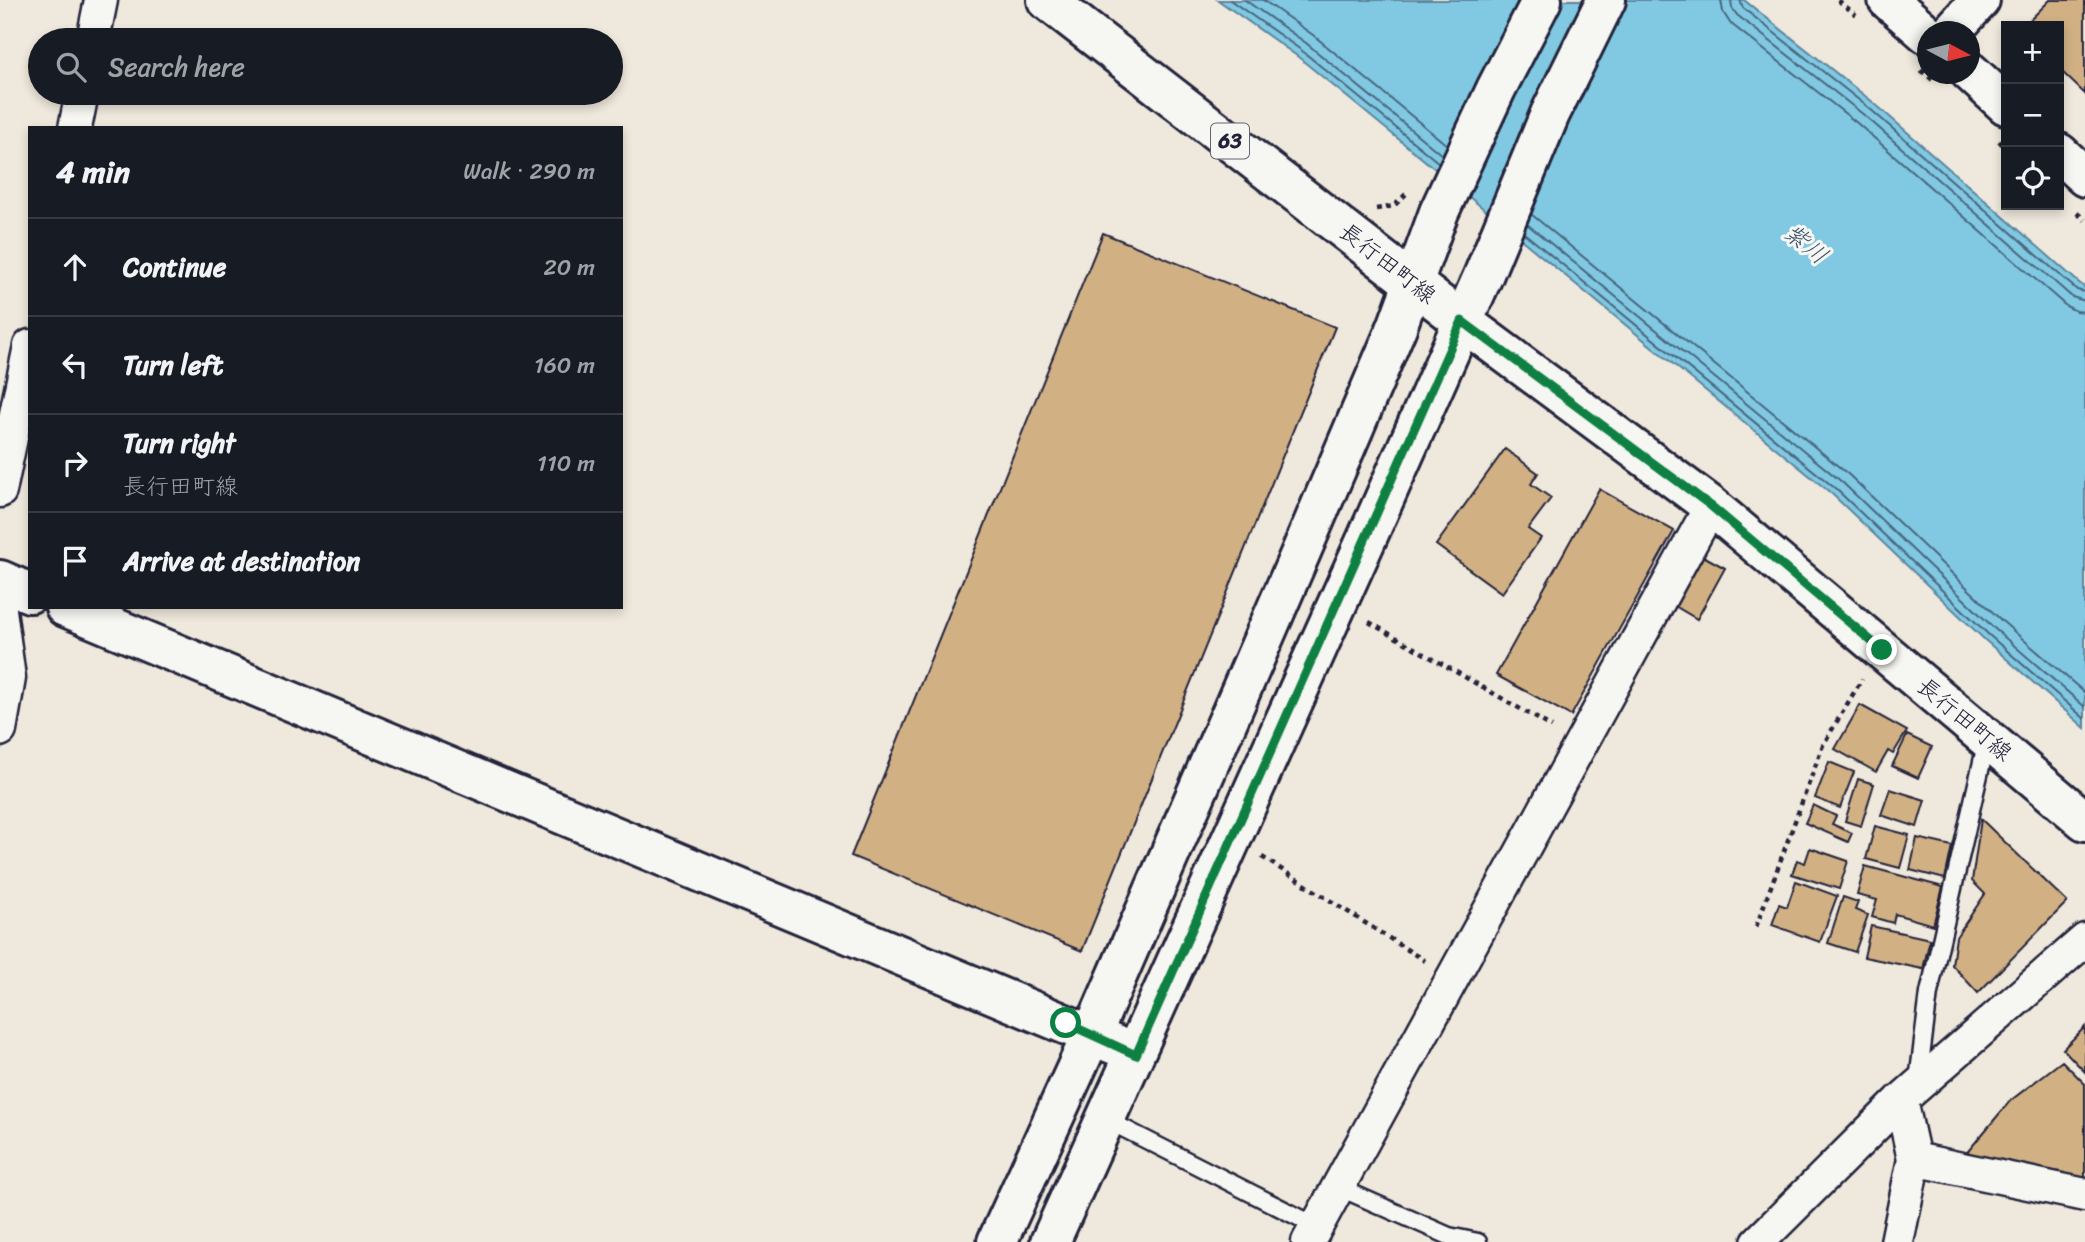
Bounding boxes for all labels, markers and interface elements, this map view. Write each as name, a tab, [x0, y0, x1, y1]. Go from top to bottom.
north arrow	[1917, 21, 1980, 84]
map controls	[2001, 21, 2064, 210]
button: +	[2001, 21, 2064, 84]
search box	[28, 28, 623, 105]
text: Search here	[108, 44, 245, 90]
icon: search	[52, 48, 90, 86]
button: −	[2001, 84, 2064, 147]
road number: 63	[1211, 124, 1249, 158]
text: 4 min	[56, 145, 130, 199]
button: locate	[2001, 147, 2064, 210]
text: Walk · 290 m	[463, 151, 595, 192]
street label: 長行田町線	[1330, 212, 1446, 315]
water label: 紫川	[1774, 213, 1838, 275]
text: Continue	[123, 244, 226, 290]
text: 20 m	[544, 247, 595, 288]
icon: ahead	[56, 248, 94, 286]
text: Turn left	[123, 342, 223, 388]
text: 160 m	[534, 345, 595, 386]
icon: left	[56, 346, 94, 384]
text: Turn right	[123, 420, 236, 466]
text: 110 m	[537, 443, 595, 484]
icon: right	[56, 444, 94, 482]
text: 長行田町線	[123, 466, 238, 507]
text: Arrive at destination	[123, 538, 360, 584]
icon: arrive	[56, 542, 94, 580]
route end	[1866, 634, 1897, 665]
street label: 長行田町線	[1907, 667, 2022, 772]
route start	[1050, 1007, 1081, 1038]

